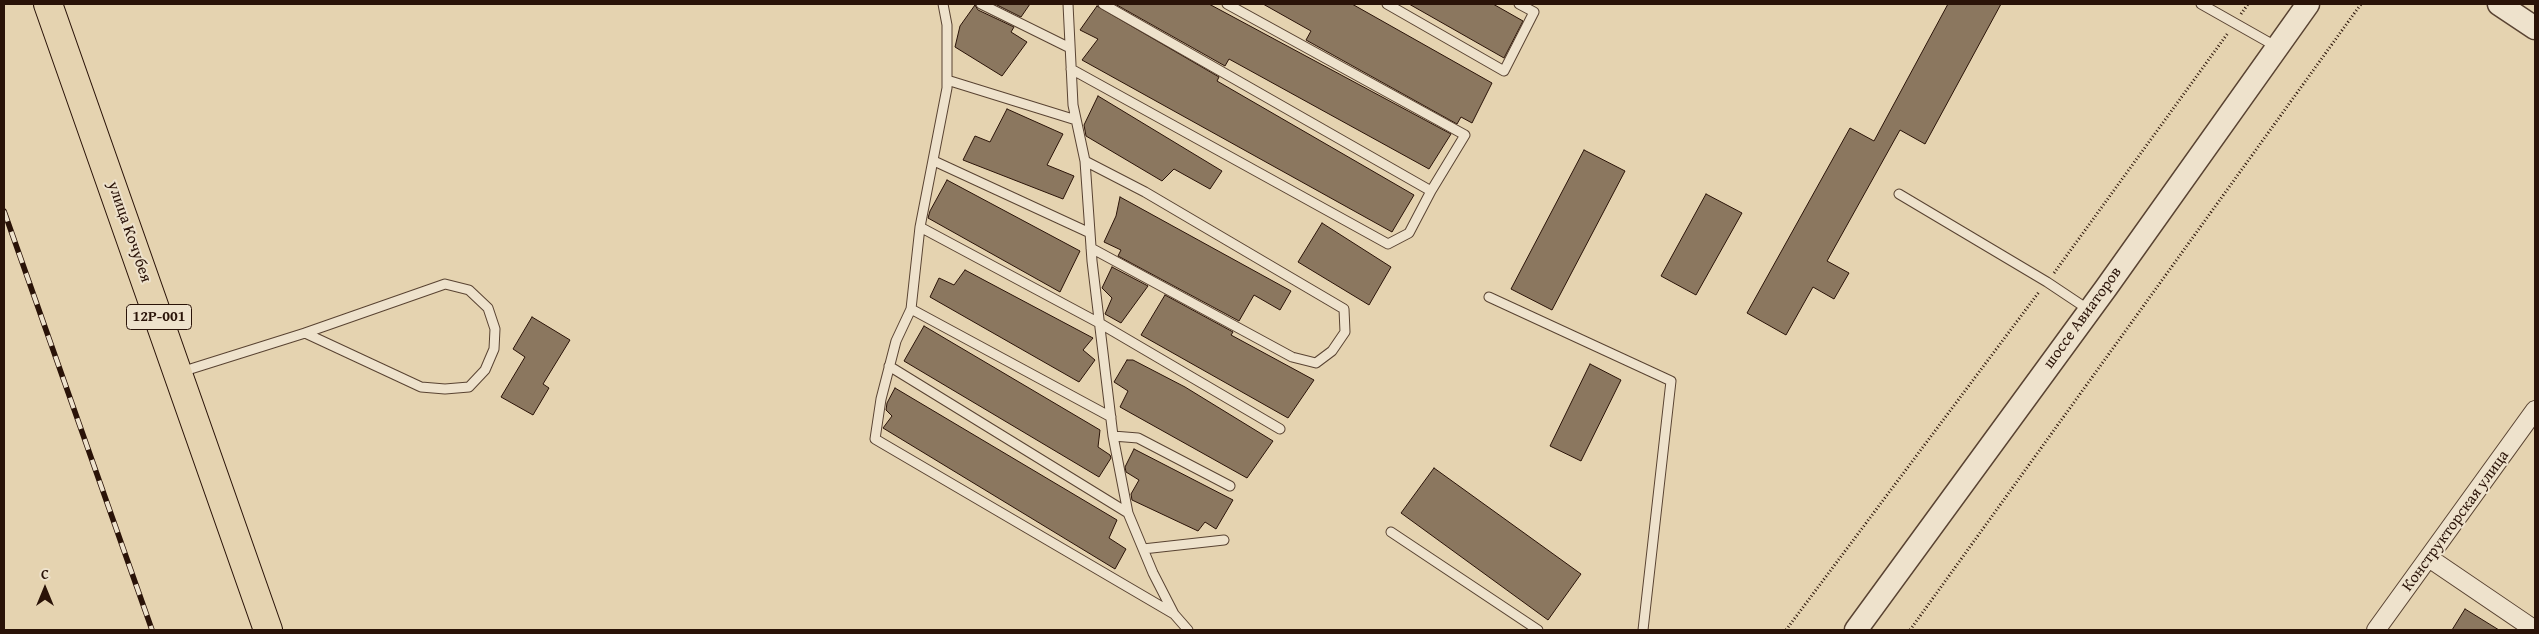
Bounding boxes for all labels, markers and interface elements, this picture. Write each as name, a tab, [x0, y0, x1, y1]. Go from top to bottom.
street label: улица Кочубея	[103, 179, 155, 285]
street label: шоссе Авиаторов	[2040, 264, 2126, 372]
road number: 12Р-001	[126, 304, 192, 330]
street label: Конструкторская улица	[2398, 447, 2514, 595]
north arrow	[20, 564, 70, 614]
text: С	[41, 564, 49, 584]

